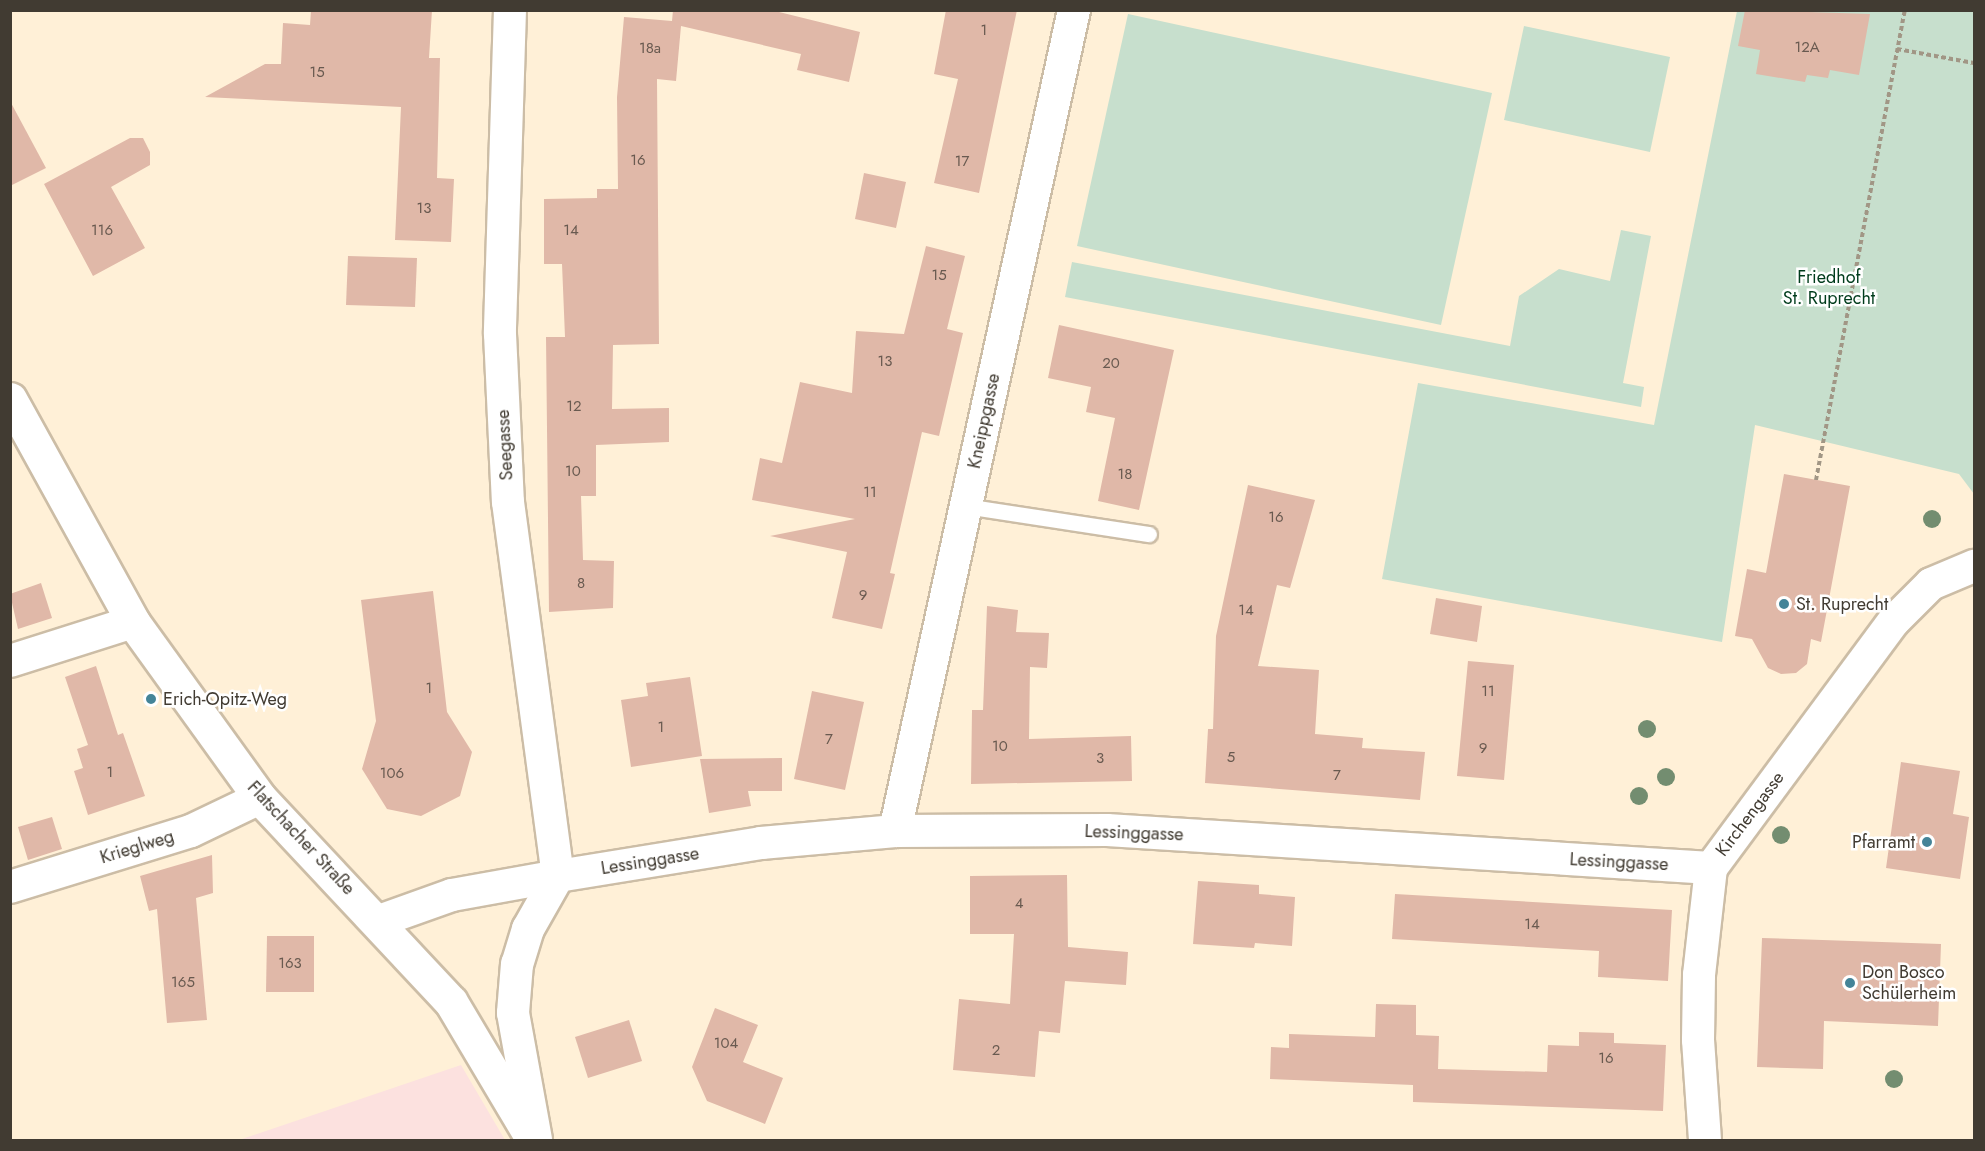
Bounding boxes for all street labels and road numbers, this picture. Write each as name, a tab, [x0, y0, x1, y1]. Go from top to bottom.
street label: Kneippgasse	[963, 371, 1005, 471]
street label: Seegasse	[492, 409, 518, 481]
street label: Kirchengasse	[1711, 767, 1789, 861]
street label: Flatschacher Straße	[243, 777, 359, 899]
street label: Lessinggasse	[1084, 820, 1184, 846]
street label: Krieglweg	[97, 826, 177, 868]
street label: Lessinggasse	[599, 843, 701, 879]
street label: Lessinggasse	[1569, 849, 1669, 875]

